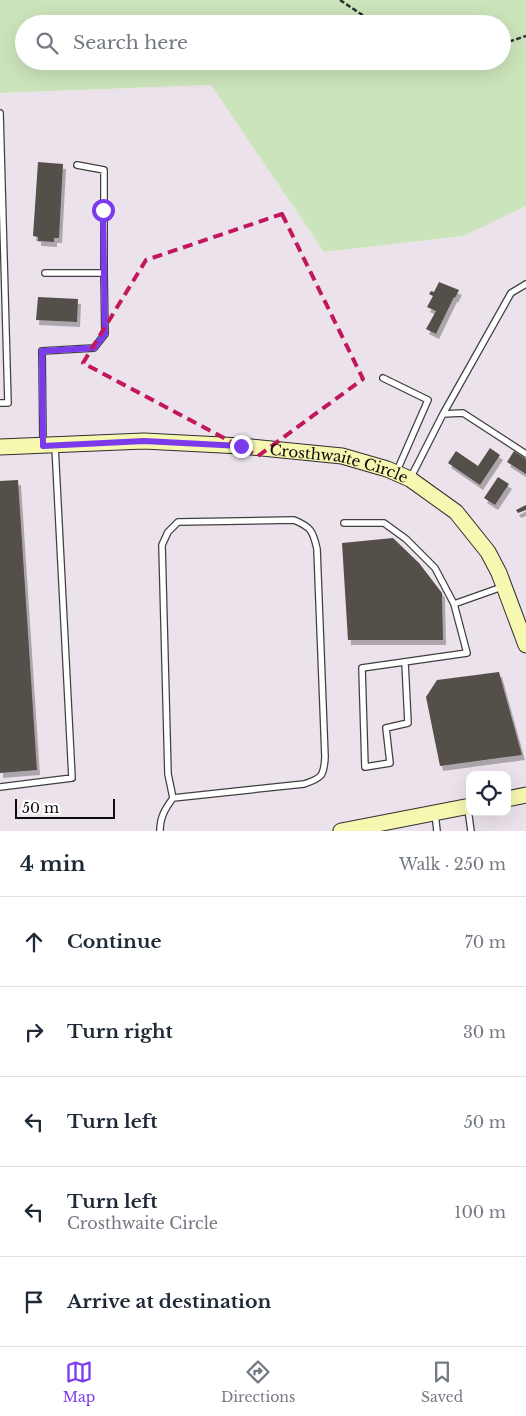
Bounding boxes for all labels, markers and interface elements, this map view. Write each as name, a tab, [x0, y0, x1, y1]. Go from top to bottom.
search box	[15, 15, 511, 70]
icon: search	[33, 29, 61, 57]
text: Search here	[73, 31, 188, 54]
route start	[92, 199, 115, 222]
route end	[230, 435, 253, 458]
street label: Crosthwaite Circle	[269, 439, 411, 487]
map controls	[466, 771, 511, 816]
button: locate	[466, 771, 511, 816]
scale bar	[15, 796, 115, 819]
text: 50 m	[22, 799, 59, 817]
text: 4 min	[20, 851, 86, 877]
text: Walk · 250 m	[399, 854, 506, 874]
icon: ahead	[20, 928, 48, 956]
text: Continue	[67, 930, 162, 953]
text: 70 m	[465, 932, 506, 952]
icon: right	[20, 1018, 48, 1046]
text: Turn right	[67, 1020, 173, 1043]
text: 30 m	[463, 1022, 506, 1042]
icon: left	[20, 1108, 48, 1136]
text: Turn left	[67, 1110, 158, 1133]
text: 50 m	[464, 1112, 506, 1132]
text: Turn left	[67, 1190, 158, 1213]
icon: left	[20, 1198, 48, 1226]
text: 100 m	[454, 1202, 506, 1222]
text: Crosthwaite Circle	[67, 1213, 218, 1233]
icon: arrive	[20, 1288, 48, 1316]
text: Arrive at destination	[67, 1290, 271, 1313]
tab: Map	[63, 1358, 95, 1406]
tab: Directions	[221, 1358, 295, 1406]
tab: Saved	[421, 1358, 463, 1406]

